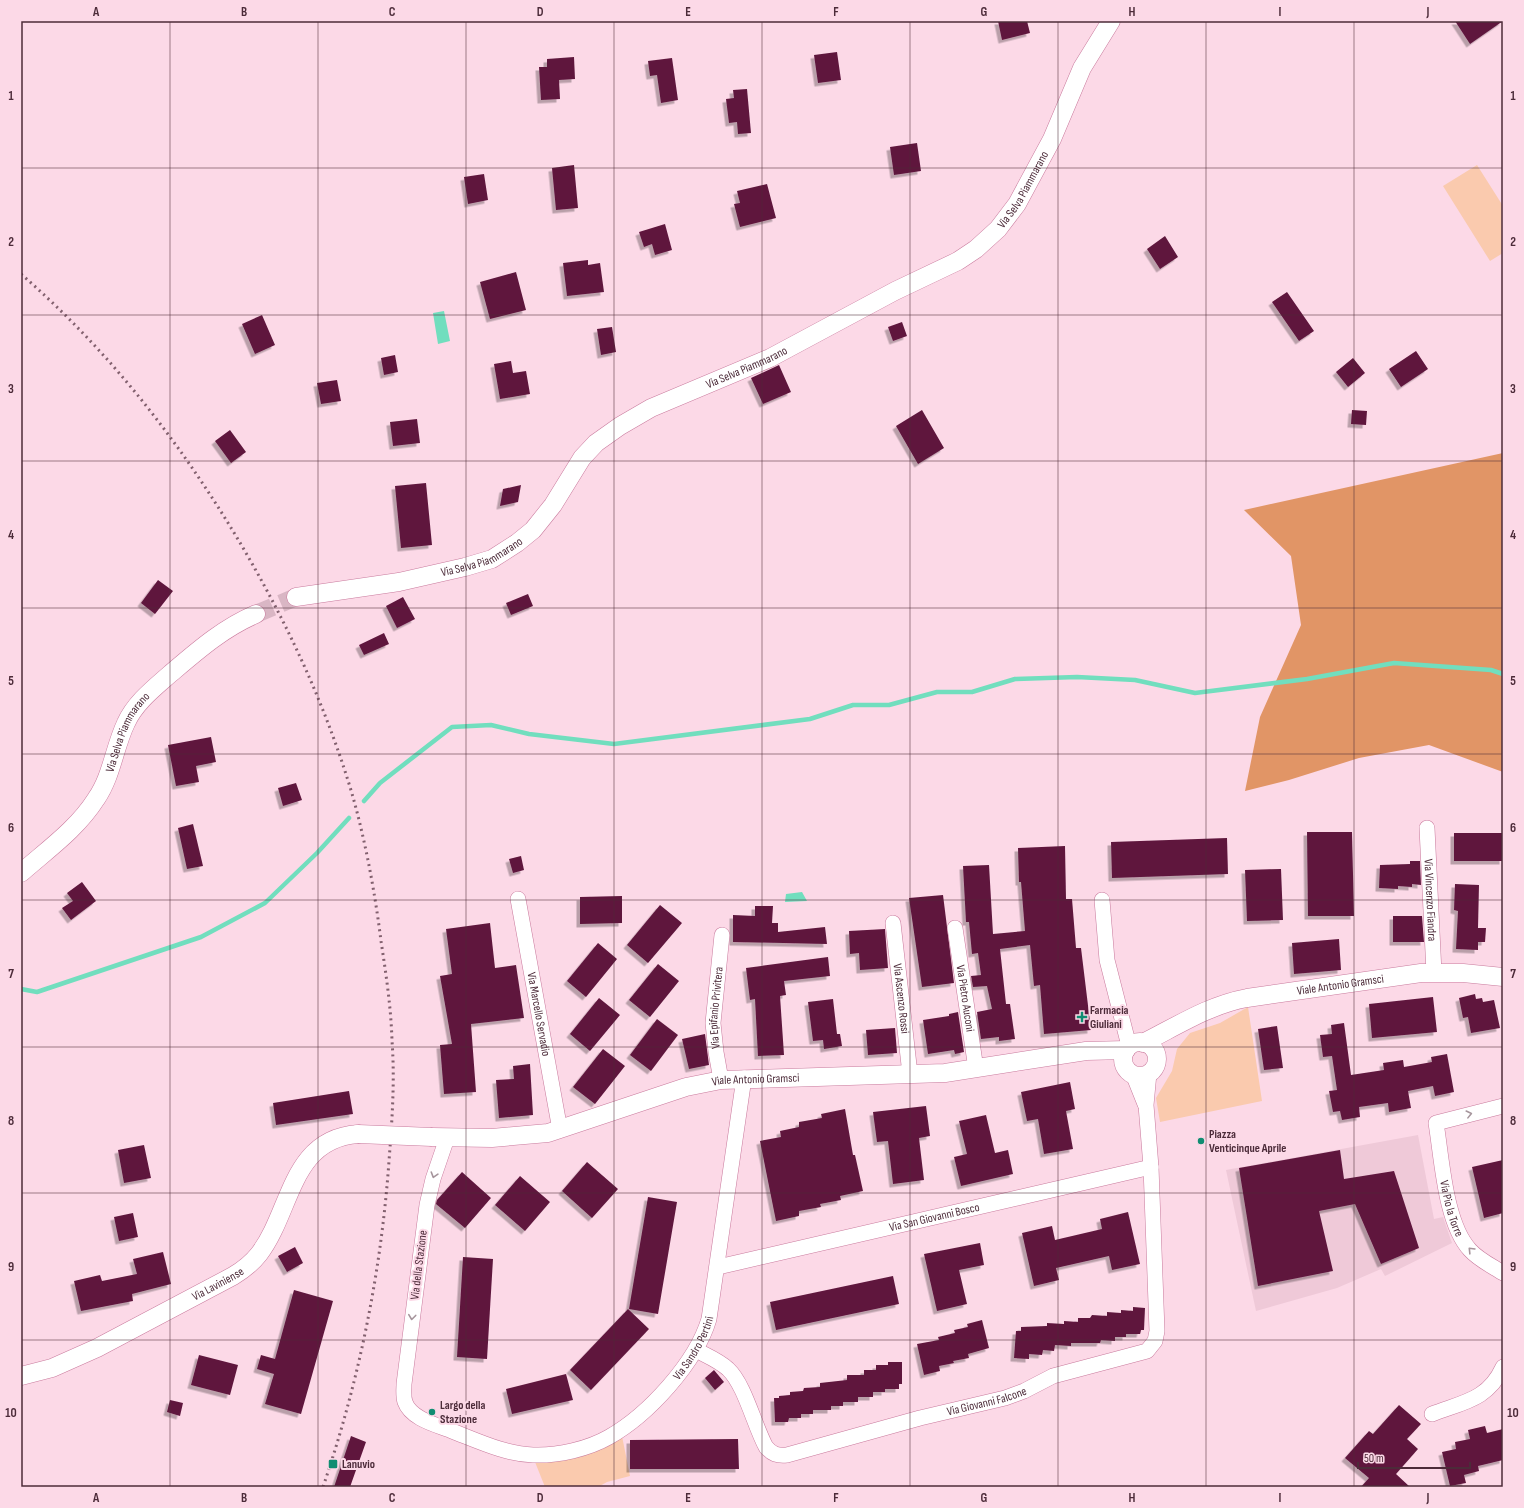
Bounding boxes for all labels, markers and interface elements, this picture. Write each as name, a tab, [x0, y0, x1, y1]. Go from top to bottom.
text: A	[92, 4, 100, 20]
text: B	[241, 4, 247, 20]
text: C	[389, 4, 396, 20]
text: D	[537, 4, 544, 20]
text: E	[685, 4, 691, 20]
text: F	[833, 4, 839, 20]
text: G	[981, 4, 988, 20]
text: H	[1129, 4, 1136, 20]
text: I	[1279, 4, 1282, 20]
text: J	[1426, 4, 1430, 20]
text: 1	[8, 88, 14, 104]
text: 1	[1510, 88, 1516, 104]
street label: Via Selva Piammarano	[994, 148, 1052, 231]
text: 2	[8, 234, 14, 250]
text: 2	[1510, 234, 1516, 250]
street label: Via Selva Piammarano	[703, 343, 790, 392]
text: 3	[8, 381, 14, 397]
text: 3	[1510, 381, 1516, 397]
text: 4	[8, 527, 14, 543]
text: 4	[1510, 527, 1516, 543]
street label: Via Selva Piammarano	[439, 534, 526, 580]
text: 5	[8, 673, 14, 689]
text: 5	[1510, 673, 1516, 689]
street label: Via Selva Piammarano	[102, 689, 153, 774]
text: 6	[8, 820, 14, 836]
text: 6	[1510, 820, 1516, 836]
street label: Via Vincenzo Fiandra	[1421, 858, 1440, 942]
street label: Via Ascenzo Rossi	[890, 963, 913, 1034]
street label: Via Pietro Auconi	[953, 964, 978, 1033]
street label: Via Epifanio Privitera	[705, 965, 726, 1050]
text: 7	[8, 966, 14, 982]
text: 7	[1510, 966, 1516, 982]
street label: Via Marcello Servadio	[524, 971, 554, 1057]
street label: Viale Antonio Gramsci	[1296, 971, 1385, 998]
place label: Farmacia Giuliani	[1090, 1003, 1129, 1032]
marker: Farmacia Giuliani	[1077, 1012, 1087, 1022]
street label: Viale Antonio Gramsci	[710, 1070, 800, 1089]
one-way arrow	[1466, 1110, 1473, 1119]
text: 8	[8, 1113, 14, 1129]
text: 8	[1510, 1113, 1516, 1129]
place label: Piazza Venticinque Aprile	[1209, 1127, 1286, 1156]
marker: Piazza Venticinque Aprile	[1196, 1136, 1206, 1146]
one-way arrow	[430, 1171, 439, 1178]
street label: Via Pio la Torre	[1437, 1179, 1467, 1239]
street label: Via San Giovanni Bosco	[888, 1199, 981, 1235]
street label: Via della Stazione	[407, 1229, 431, 1301]
one-way arrow	[1469, 1248, 1476, 1255]
text: 9	[8, 1259, 14, 1275]
text: 9	[1510, 1259, 1516, 1275]
street label: Via Laviniense	[189, 1264, 247, 1304]
one-way arrow	[408, 1314, 417, 1320]
street label: Via Sandro Pertini	[670, 1315, 717, 1383]
street label: Via Giovanni Falcone	[945, 1383, 1029, 1419]
place label: Largo della Stazione	[440, 1398, 485, 1427]
text: 10	[5, 1405, 17, 1421]
text: 10	[1507, 1405, 1519, 1421]
marker: Largo della Stazione	[427, 1407, 437, 1417]
scale bar	[1358, 1444, 1470, 1470]
text: 50 m	[1364, 1451, 1384, 1466]
place label: Lanuvio	[342, 1457, 375, 1472]
marker: Lanuvio	[327, 1458, 339, 1470]
text: A	[92, 1490, 100, 1506]
text: B	[241, 1490, 247, 1506]
text: C	[389, 1490, 396, 1506]
text: D	[537, 1490, 544, 1506]
text: E	[685, 1490, 691, 1506]
text: F	[833, 1490, 839, 1506]
text: G	[981, 1490, 988, 1506]
text: H	[1129, 1490, 1136, 1506]
text: I	[1279, 1490, 1282, 1506]
text: J	[1426, 1490, 1430, 1506]

